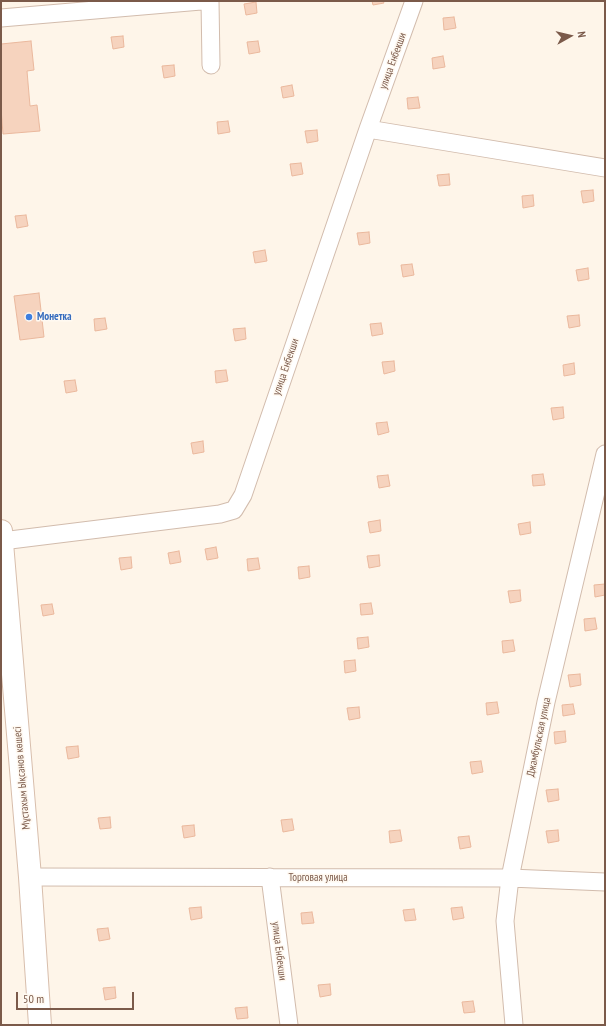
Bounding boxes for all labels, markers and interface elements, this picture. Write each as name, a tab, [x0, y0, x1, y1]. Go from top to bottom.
north arrow	[550, 16, 590, 56]
text: N	[575, 30, 589, 38]
street label: улица Енбекши	[377, 31, 409, 91]
place label: Монетка	[37, 310, 72, 324]
marker: Монетка	[24, 312, 34, 322]
street label: улица Енбекши	[270, 337, 302, 397]
street label: Джамбульская улица	[524, 696, 554, 778]
street label: Мұстахым Ықсанов көшесі	[11, 726, 33, 830]
street label: Торговая улица	[288, 871, 348, 885]
street label: улица Енбекши	[269, 921, 289, 981]
scale bar	[18, 984, 136, 1010]
text: 50 m	[23, 991, 44, 1006]

